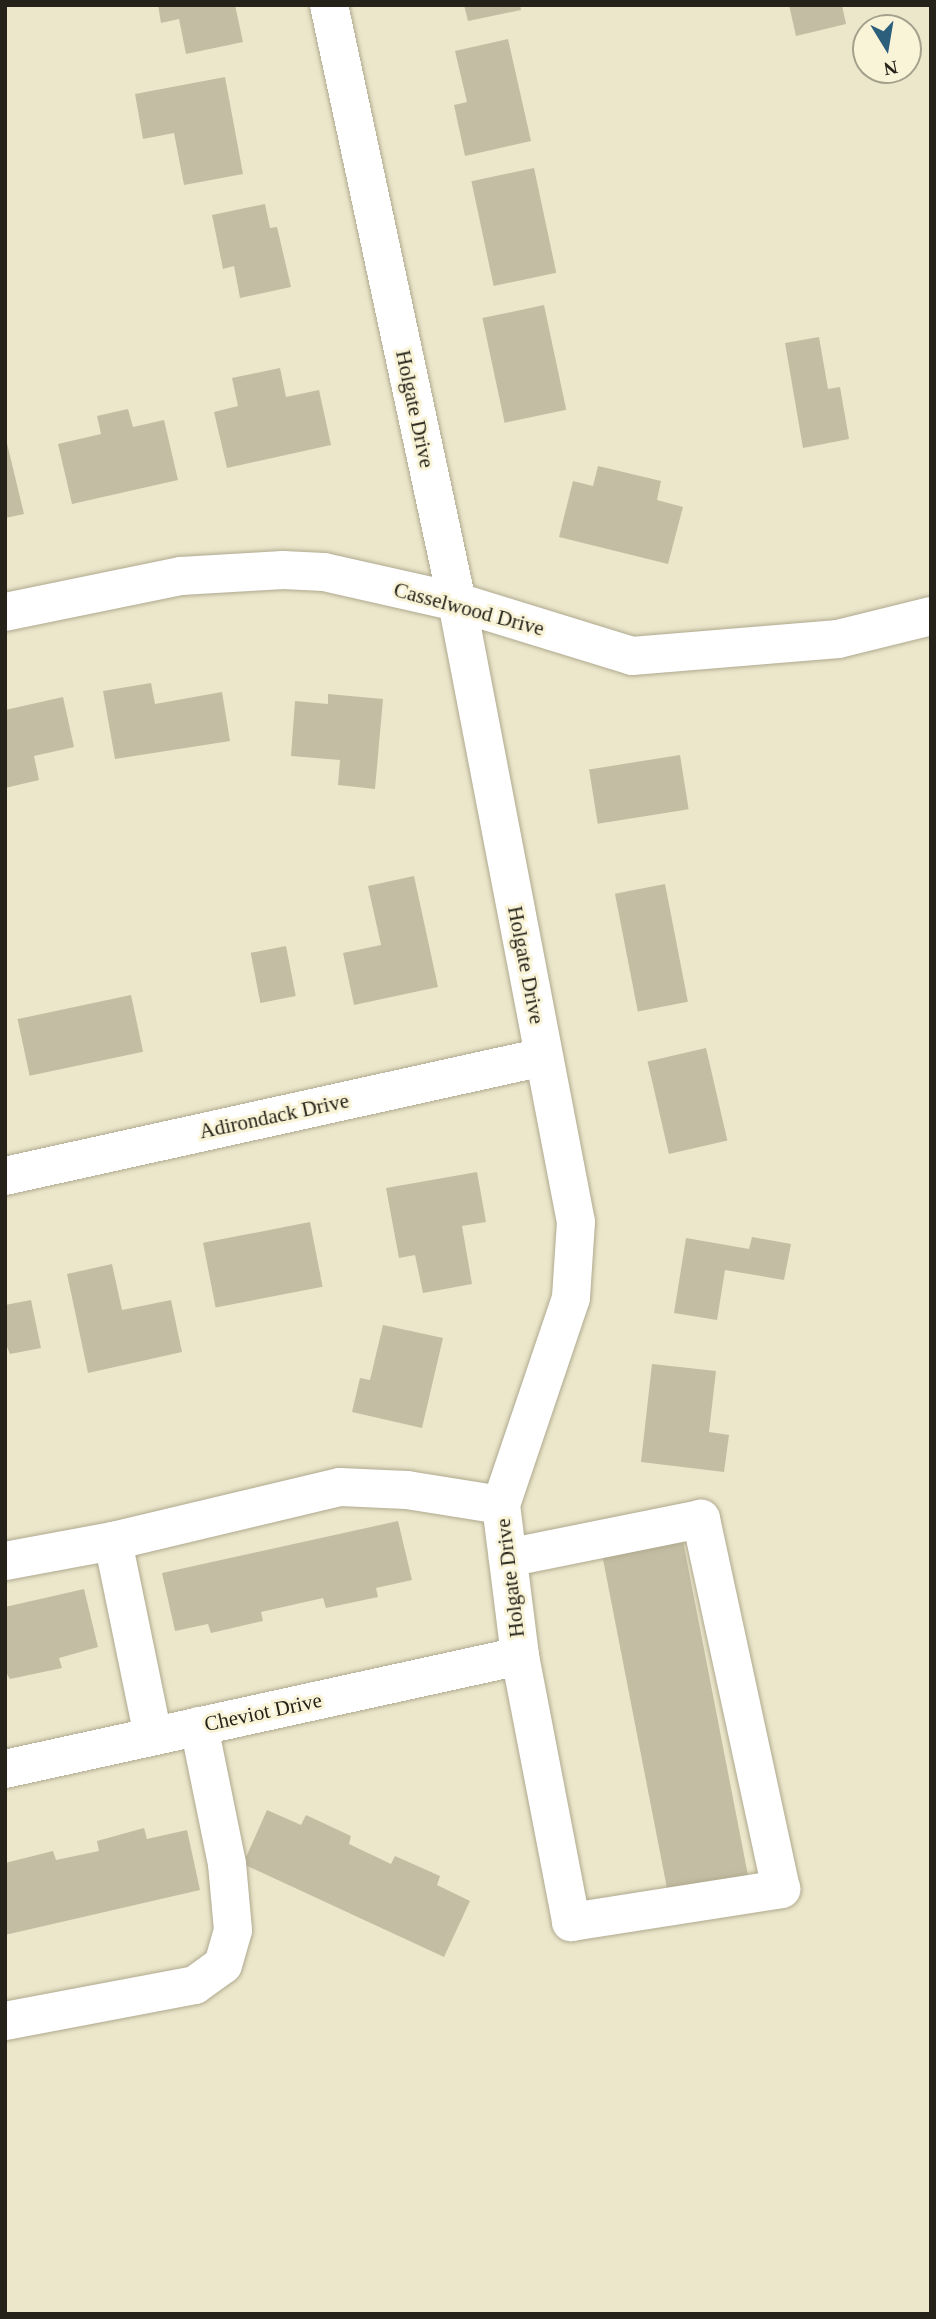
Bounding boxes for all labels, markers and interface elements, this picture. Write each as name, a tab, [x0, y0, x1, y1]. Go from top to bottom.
north arrow	[852, 14, 922, 84]
text: N	[882, 57, 899, 80]
street label: Holgate Drive	[390, 348, 440, 470]
street label: Casselwood Drive	[391, 577, 547, 641]
street label: Holgate Drive	[502, 904, 550, 1026]
street label: Adirondack Drive	[197, 1088, 351, 1144]
street label: Holgate Drive	[490, 1517, 530, 1639]
street label: Cheviot Drive	[202, 1687, 324, 1737]

